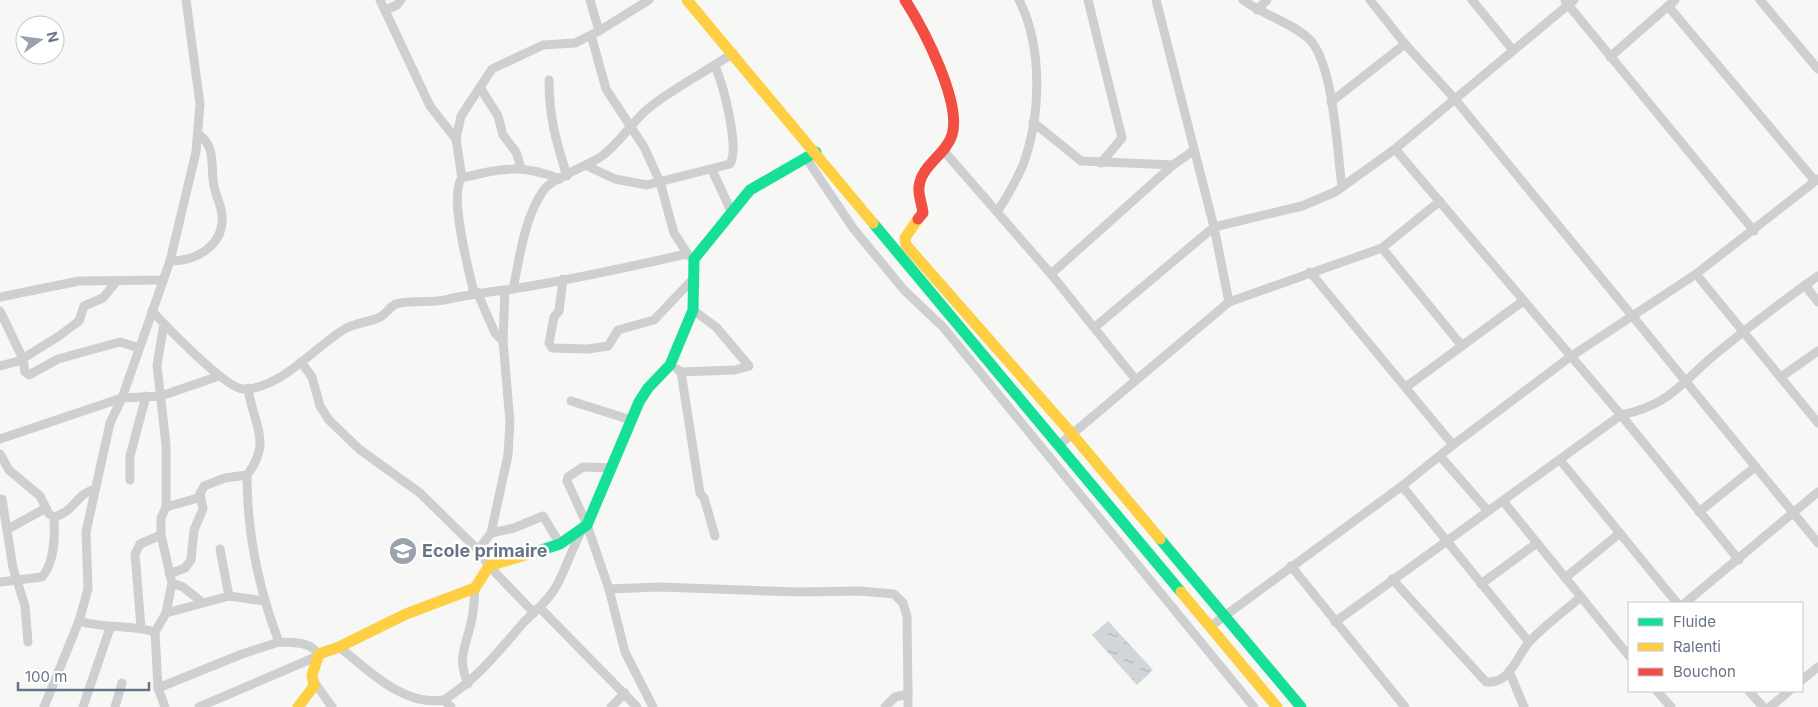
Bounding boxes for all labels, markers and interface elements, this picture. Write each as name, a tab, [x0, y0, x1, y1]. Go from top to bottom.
north arrow	[15, 15, 65, 65]
text: N	[44, 30, 63, 44]
school or university icon: Ecole primaire	[388, 536, 418, 566]
place label: Ecole primaire	[422, 540, 548, 561]
legend	[1628, 602, 1803, 692]
text: Fluide	[1673, 612, 1716, 631]
text: Ralenti	[1673, 637, 1721, 656]
scale bar	[18, 660, 149, 692]
text: Bouchon	[1673, 662, 1736, 681]
text: 100 m	[25, 667, 67, 686]

